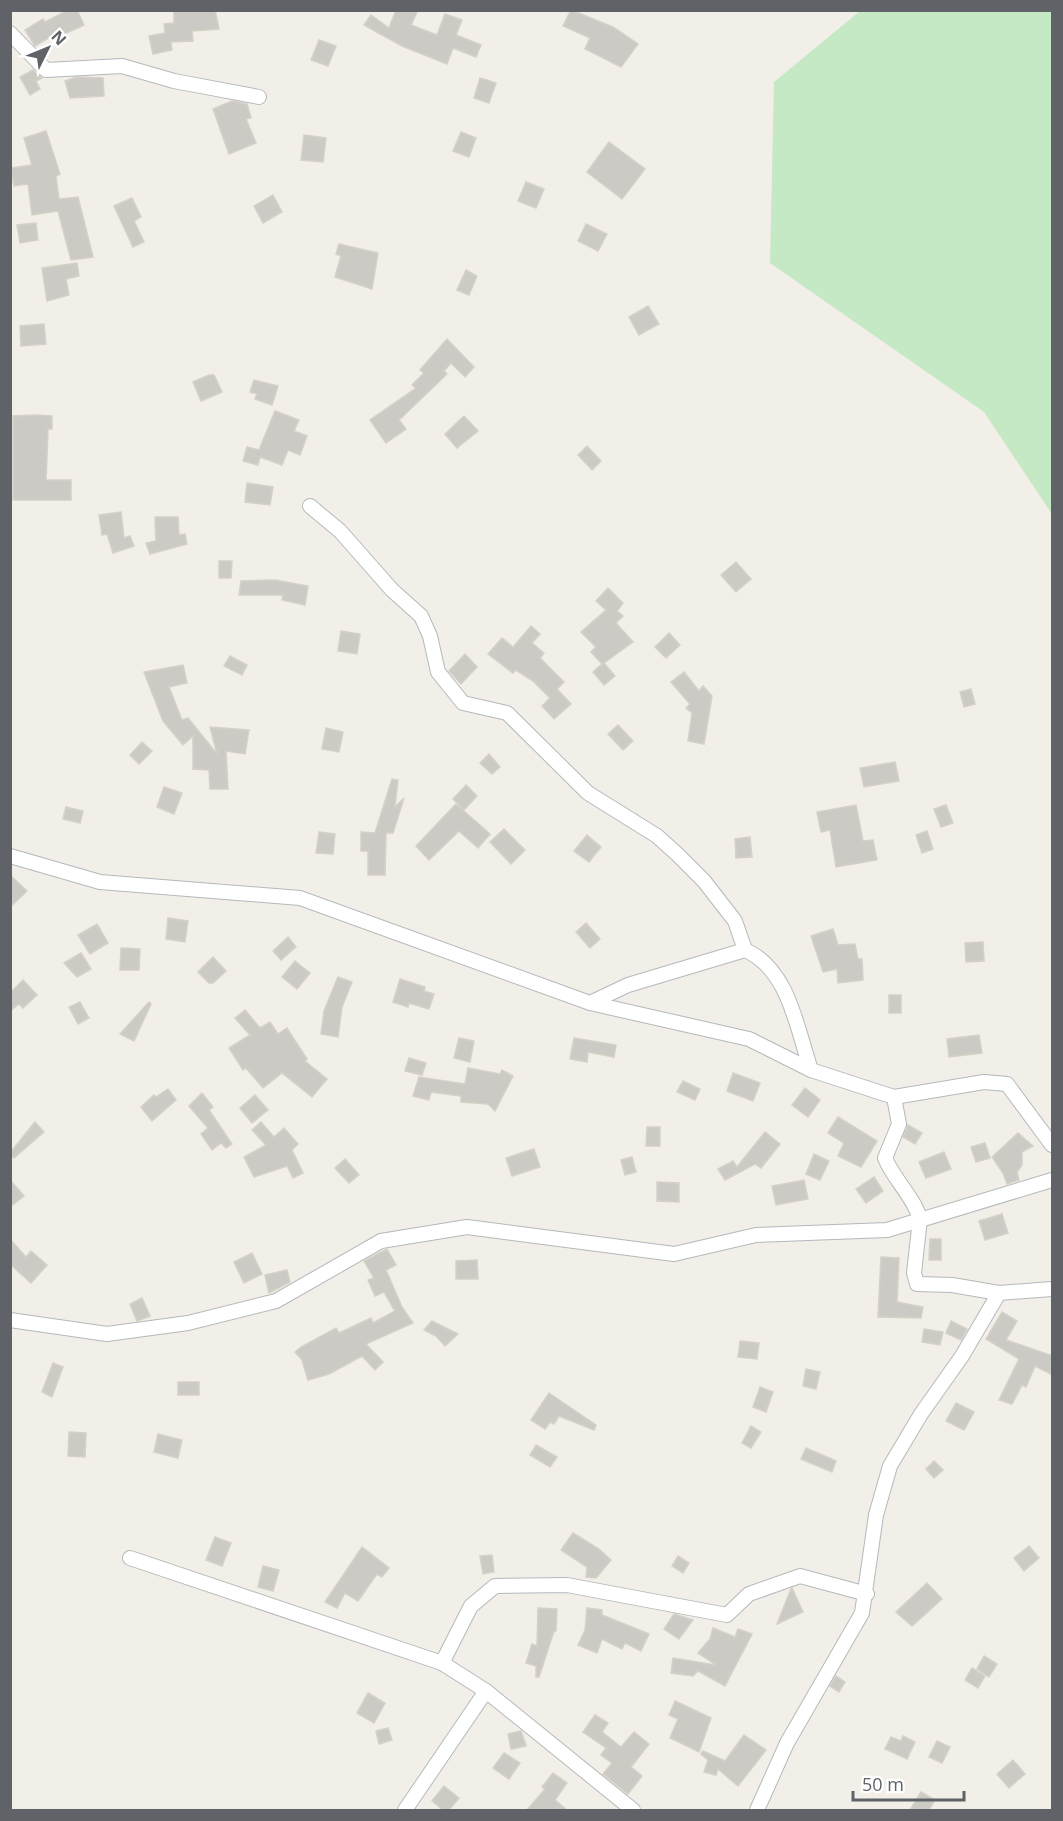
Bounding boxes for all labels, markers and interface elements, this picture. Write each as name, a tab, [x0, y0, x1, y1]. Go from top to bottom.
north arrow	[18, 18, 78, 78]
text: N	[46, 26, 71, 50]
scale bar	[853, 1764, 964, 1802]
text: 50 m	[862, 1772, 904, 1796]

